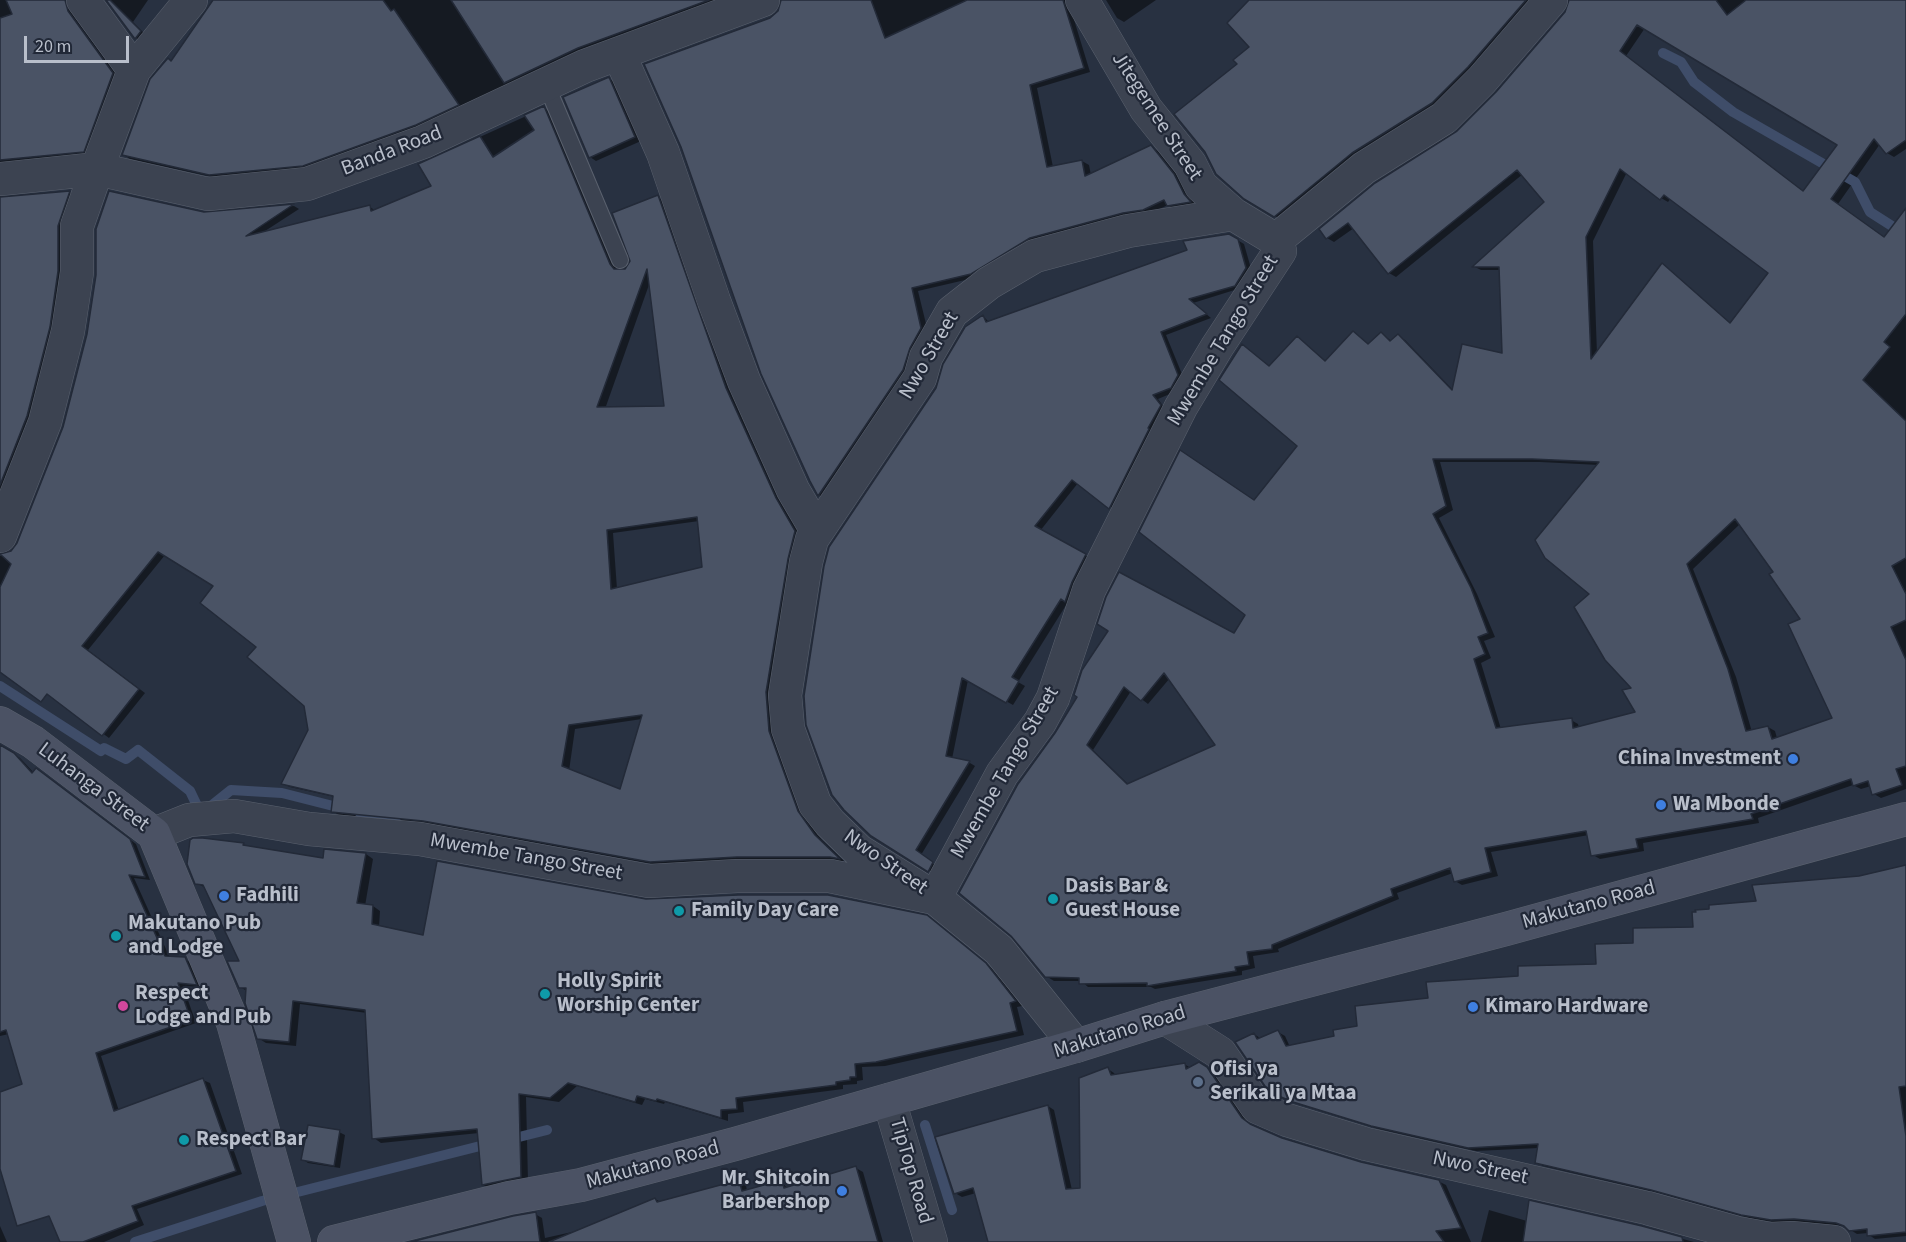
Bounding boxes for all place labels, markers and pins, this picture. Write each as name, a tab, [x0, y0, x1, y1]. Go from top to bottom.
place label: China Investment	[1618, 746, 1781, 772]
marker: China Investment	[1786, 752, 1800, 766]
place label: Wa Mbonde	[1673, 792, 1780, 818]
marker: Wa Mbonde	[1654, 798, 1668, 812]
place label: Dasis Bar & Guest House	[1065, 874, 1180, 924]
place label: Fadhili	[236, 883, 299, 909]
marker: Fadhili	[217, 889, 231, 903]
marker: Dasis Bar & Guest House	[1046, 892, 1060, 906]
place label: Family Day Care	[691, 898, 839, 924]
marker: Family Day Care	[672, 904, 686, 918]
place label: Makutano Pub and Lodge	[128, 911, 261, 961]
marker: Makutano Pub and Lodge	[109, 929, 123, 943]
place label: Holly Spirit Worship Center	[557, 969, 699, 1019]
place label: Respect Lodge and Pub	[135, 981, 271, 1031]
marker: Holly Spirit Worship Center	[538, 987, 552, 1001]
place label: Kimaro Hardware	[1485, 994, 1648, 1020]
marker: Respect Lodge and Pub	[116, 999, 130, 1013]
marker: Kimaro Hardware	[1466, 1000, 1480, 1014]
place label: Ofisi ya Serikali ya Mtaa	[1210, 1057, 1357, 1107]
marker: Ofisi ya Serikali ya Mtaa	[1191, 1075, 1205, 1089]
place label: Respect Bar	[196, 1127, 306, 1153]
marker: Respect Bar	[177, 1133, 191, 1147]
place label: Mr. Shitcoin Barbershop	[721, 1166, 830, 1216]
marker: Mr. Shitcoin Barbershop	[835, 1184, 849, 1198]

